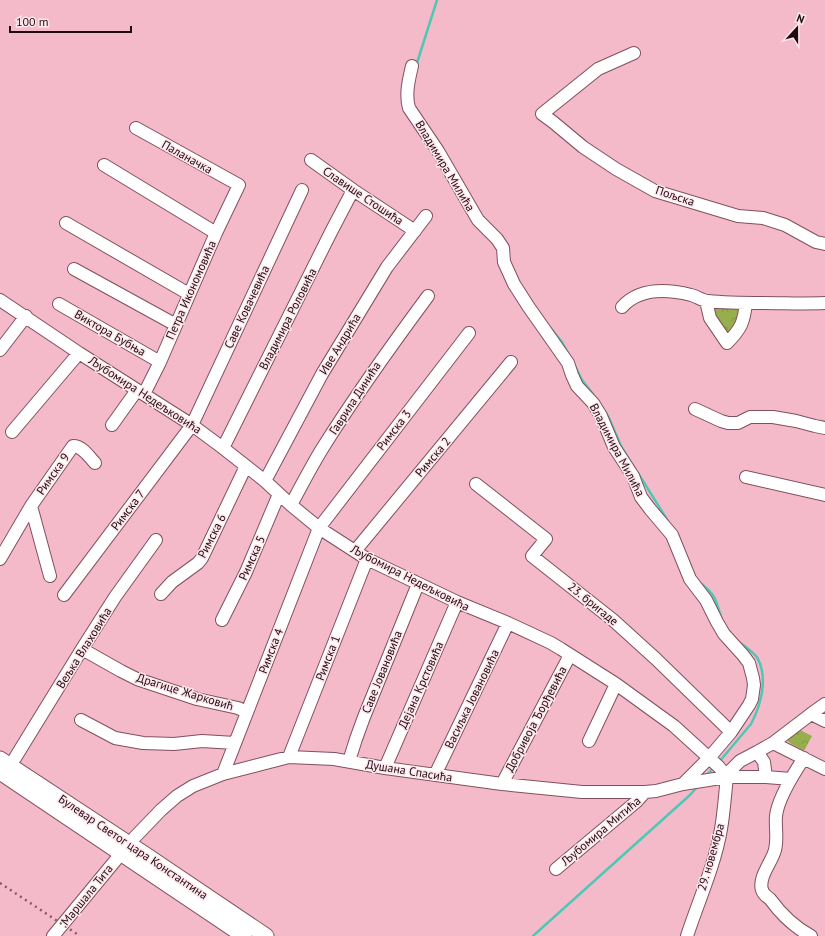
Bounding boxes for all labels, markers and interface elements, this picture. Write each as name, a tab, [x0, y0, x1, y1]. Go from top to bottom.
scale bar	[10, 8, 131, 34]
north arrow	[777, 8, 817, 48]
text: N	[795, 11, 806, 26]
text: 100 m	[16, 14, 49, 29]
street label: Владимира Милића	[412, 118, 478, 214]
street label: Паланачка	[159, 136, 215, 177]
street label: Славише Стошића	[320, 163, 407, 228]
street label: Пољска	[654, 182, 697, 209]
street label: Петра Икономовића	[162, 238, 219, 342]
street label: Саве Ковачевића	[221, 263, 272, 351]
street label: Владимира Роловића	[255, 265, 320, 372]
street label: Виктора Бубња	[72, 306, 149, 359]
street label: Иве Андрића	[315, 310, 364, 377]
street label: Љубомира Недељковића	[85, 352, 204, 437]
street label: Гаврила Динића	[325, 358, 384, 437]
street label: Владимира Милића	[587, 401, 648, 499]
street label: Римска 3	[373, 406, 414, 453]
street label: Римска 2	[412, 434, 454, 480]
street label: Римска 9	[33, 450, 72, 497]
street label: Римска 7	[107, 486, 148, 533]
street label: Римска 6	[194, 511, 229, 560]
street label: Римска 5	[235, 533, 268, 583]
street label: Љубомира Недељковића	[347, 541, 472, 614]
street label: 23. бригаде	[565, 579, 621, 628]
street label: Вељка Влаховића	[53, 604, 115, 691]
street label: Римска 4	[255, 626, 286, 676]
street label: Саве Јовановића	[358, 628, 405, 715]
street label: Римска 1	[312, 633, 343, 683]
street label: Дејана Крстовића	[395, 639, 446, 731]
street label: Васиљка Јовановића	[441, 647, 502, 751]
street label: Добривоја Ђорђевића	[501, 663, 570, 774]
street label: Драгице Жарковић	[135, 670, 235, 713]
street label: Душана Спасића	[365, 756, 453, 785]
street label: Булевар Светог цара Константина	[56, 791, 211, 902]
street label: Љубомира Митића	[557, 793, 644, 869]
street label: 29. новембра	[694, 821, 727, 892]
street label: Маршала Тита	[57, 861, 116, 928]

